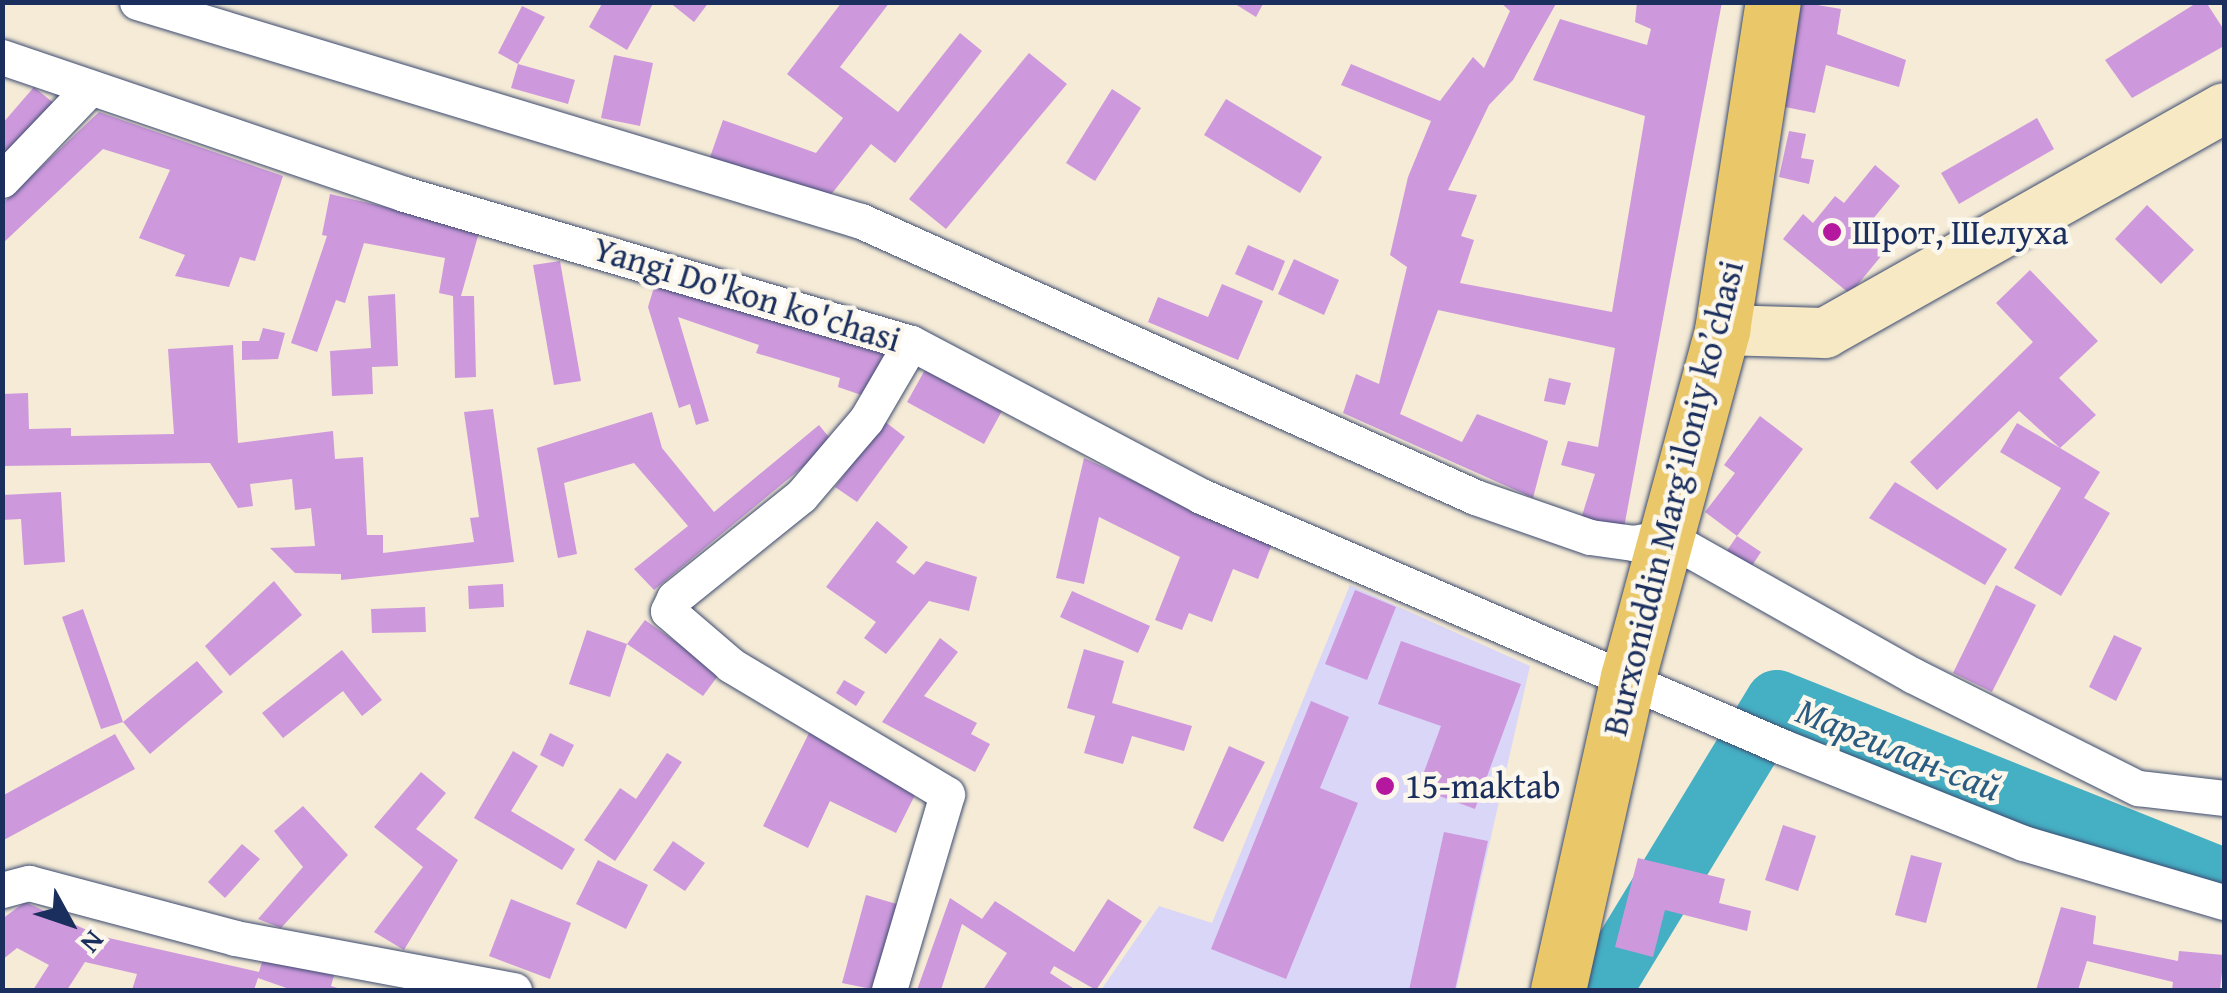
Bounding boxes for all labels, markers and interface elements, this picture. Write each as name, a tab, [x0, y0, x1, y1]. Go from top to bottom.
place label: Шрот, Шелуха	[1852, 211, 2068, 253]
marker: Шрот, Шелуха	[1821, 221, 1843, 243]
street label: Yangi Do'kon ko'chasi	[588, 227, 906, 361]
street label: Burxoniddin Marg’iloniy ko’chasi	[1594, 256, 1752, 740]
water label: Маргилан-сай	[1790, 687, 2008, 811]
place label: 15-maktab	[1405, 765, 1561, 807]
marker: 15-maktab	[1374, 775, 1396, 797]
north arrow	[20, 873, 120, 973]
text: N	[72, 922, 115, 963]

